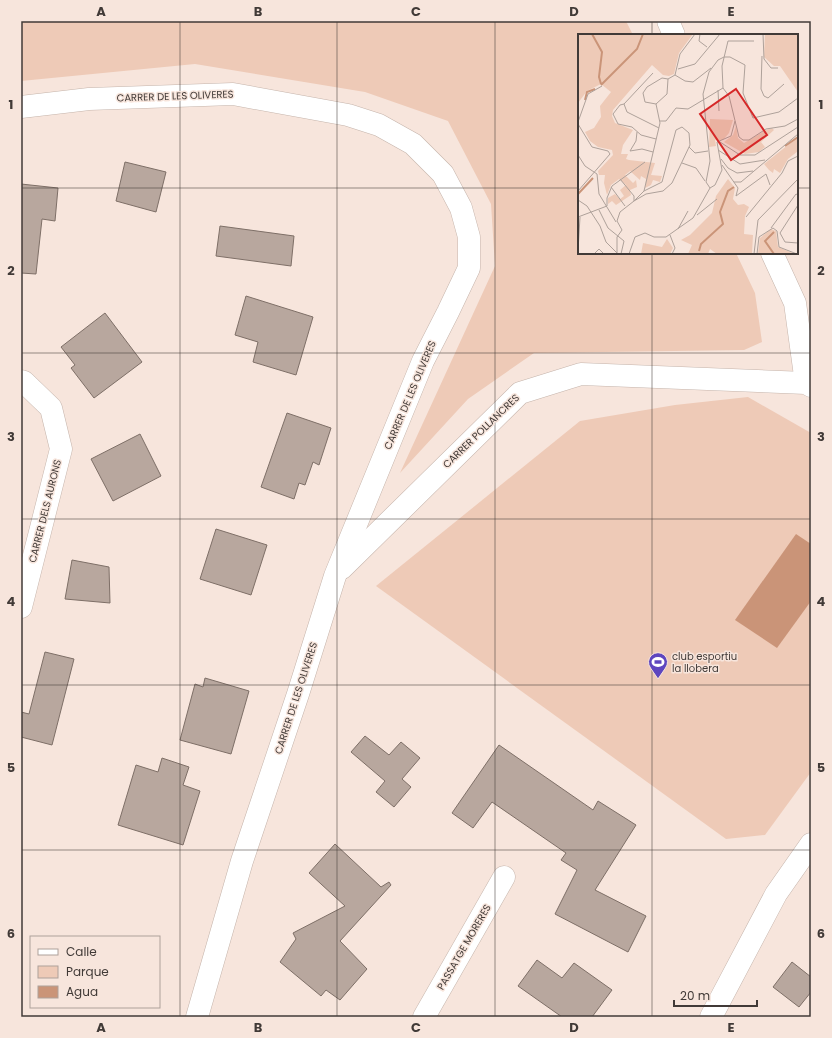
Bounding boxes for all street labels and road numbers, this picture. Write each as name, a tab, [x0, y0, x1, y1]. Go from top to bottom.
street label: CARRER DE LES OLIVERES	[116, 86, 234, 106]
street label: CARRER DE LES OLIVERES	[380, 338, 440, 452]
street label: CARRER POLLANCRES	[439, 390, 523, 472]
street label: CARRER DELS AURONS	[25, 458, 65, 564]
street label: CARRER DE LES OLIVERES	[271, 640, 321, 756]
street label: PASSATGE MORERES	[433, 901, 495, 993]

